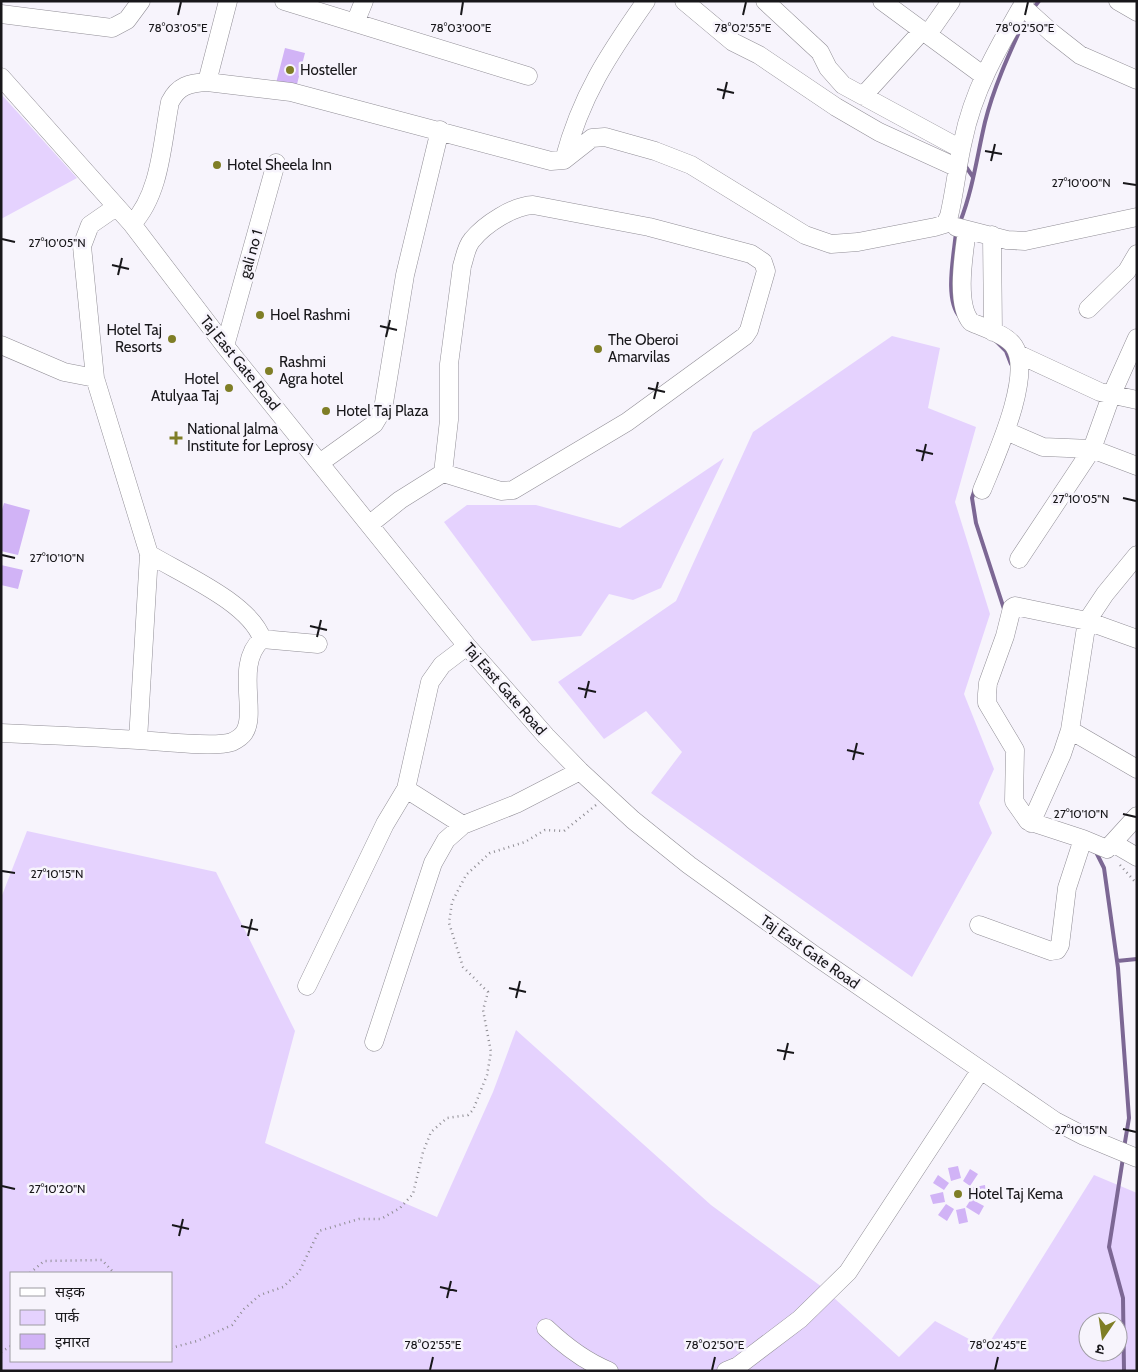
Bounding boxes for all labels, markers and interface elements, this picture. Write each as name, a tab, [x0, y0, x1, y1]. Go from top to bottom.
text: 78°03'05"E	[148, 20, 208, 35]
text: 78°03'00"E	[431, 20, 492, 35]
text: 78°02'55"E	[714, 20, 772, 35]
text: 78°02'50"E	[996, 20, 1055, 35]
place label: Hosteller	[300, 61, 357, 79]
marker: Hosteller	[284, 64, 296, 76]
place label: Hotel Sheela Inn	[227, 156, 332, 174]
marker: Hotel Sheela Inn	[211, 159, 223, 171]
text: 27°10'00"N	[1051, 175, 1111, 190]
street label: gali no 1	[236, 228, 266, 280]
text: 27°10'05"N	[28, 235, 86, 250]
place label: Hoel Rashmi	[270, 306, 350, 324]
marker: Hoel Rashmi	[254, 309, 266, 321]
street label: Taj East Gate Road	[196, 312, 284, 414]
place label: Hotel Taj Resorts	[106, 321, 162, 356]
place label: The Oberoi Amarvilas	[608, 331, 679, 366]
marker: Hotel Taj Resorts	[166, 333, 178, 345]
marker: The Oberoi Amarvilas	[592, 343, 604, 355]
place label: Rashmi Agra hotel	[279, 353, 344, 388]
marker: Rashmi Agra hotel	[263, 365, 275, 377]
place label: Hotel Atulyaa Taj	[151, 370, 219, 405]
marker: Hotel Atulyaa Taj	[223, 382, 235, 394]
place label: Hotel Taj Plaza	[336, 402, 429, 420]
marker: Hotel Taj Plaza	[320, 405, 332, 417]
place label: National Jalma Institute for Leprosy	[187, 420, 314, 455]
marker: National Jalma Institute for Leprosy	[169, 431, 183, 445]
text: 27°10'05"N	[1052, 491, 1110, 506]
text: 27°10'10"N	[30, 550, 84, 565]
street label: Taj East Gate Road	[460, 639, 550, 739]
text: 27°10'10"N	[1054, 806, 1108, 821]
text: 27°10'15"N	[31, 866, 83, 881]
street label: Taj East Gate Road	[757, 911, 863, 993]
text: 27°10'15"N	[1055, 1122, 1107, 1137]
text: 27°10'20"N	[28, 1181, 86, 1196]
place label: Hotel Taj Kema	[968, 1185, 1064, 1203]
marker: Hotel Taj Kema	[952, 1188, 964, 1200]
legend	[10, 1272, 172, 1362]
text: सड़क	[55, 1283, 85, 1301]
text: पार्क	[55, 1308, 79, 1326]
north arrow	[1078, 1312, 1128, 1362]
text: इमारत	[55, 1333, 90, 1351]
text: 78°02'55"E	[404, 1337, 462, 1352]
text: 78°02'50"E	[686, 1337, 745, 1352]
text: 78°02'45"E	[969, 1337, 1027, 1352]
text: उ	[1093, 1340, 1106, 1359]

